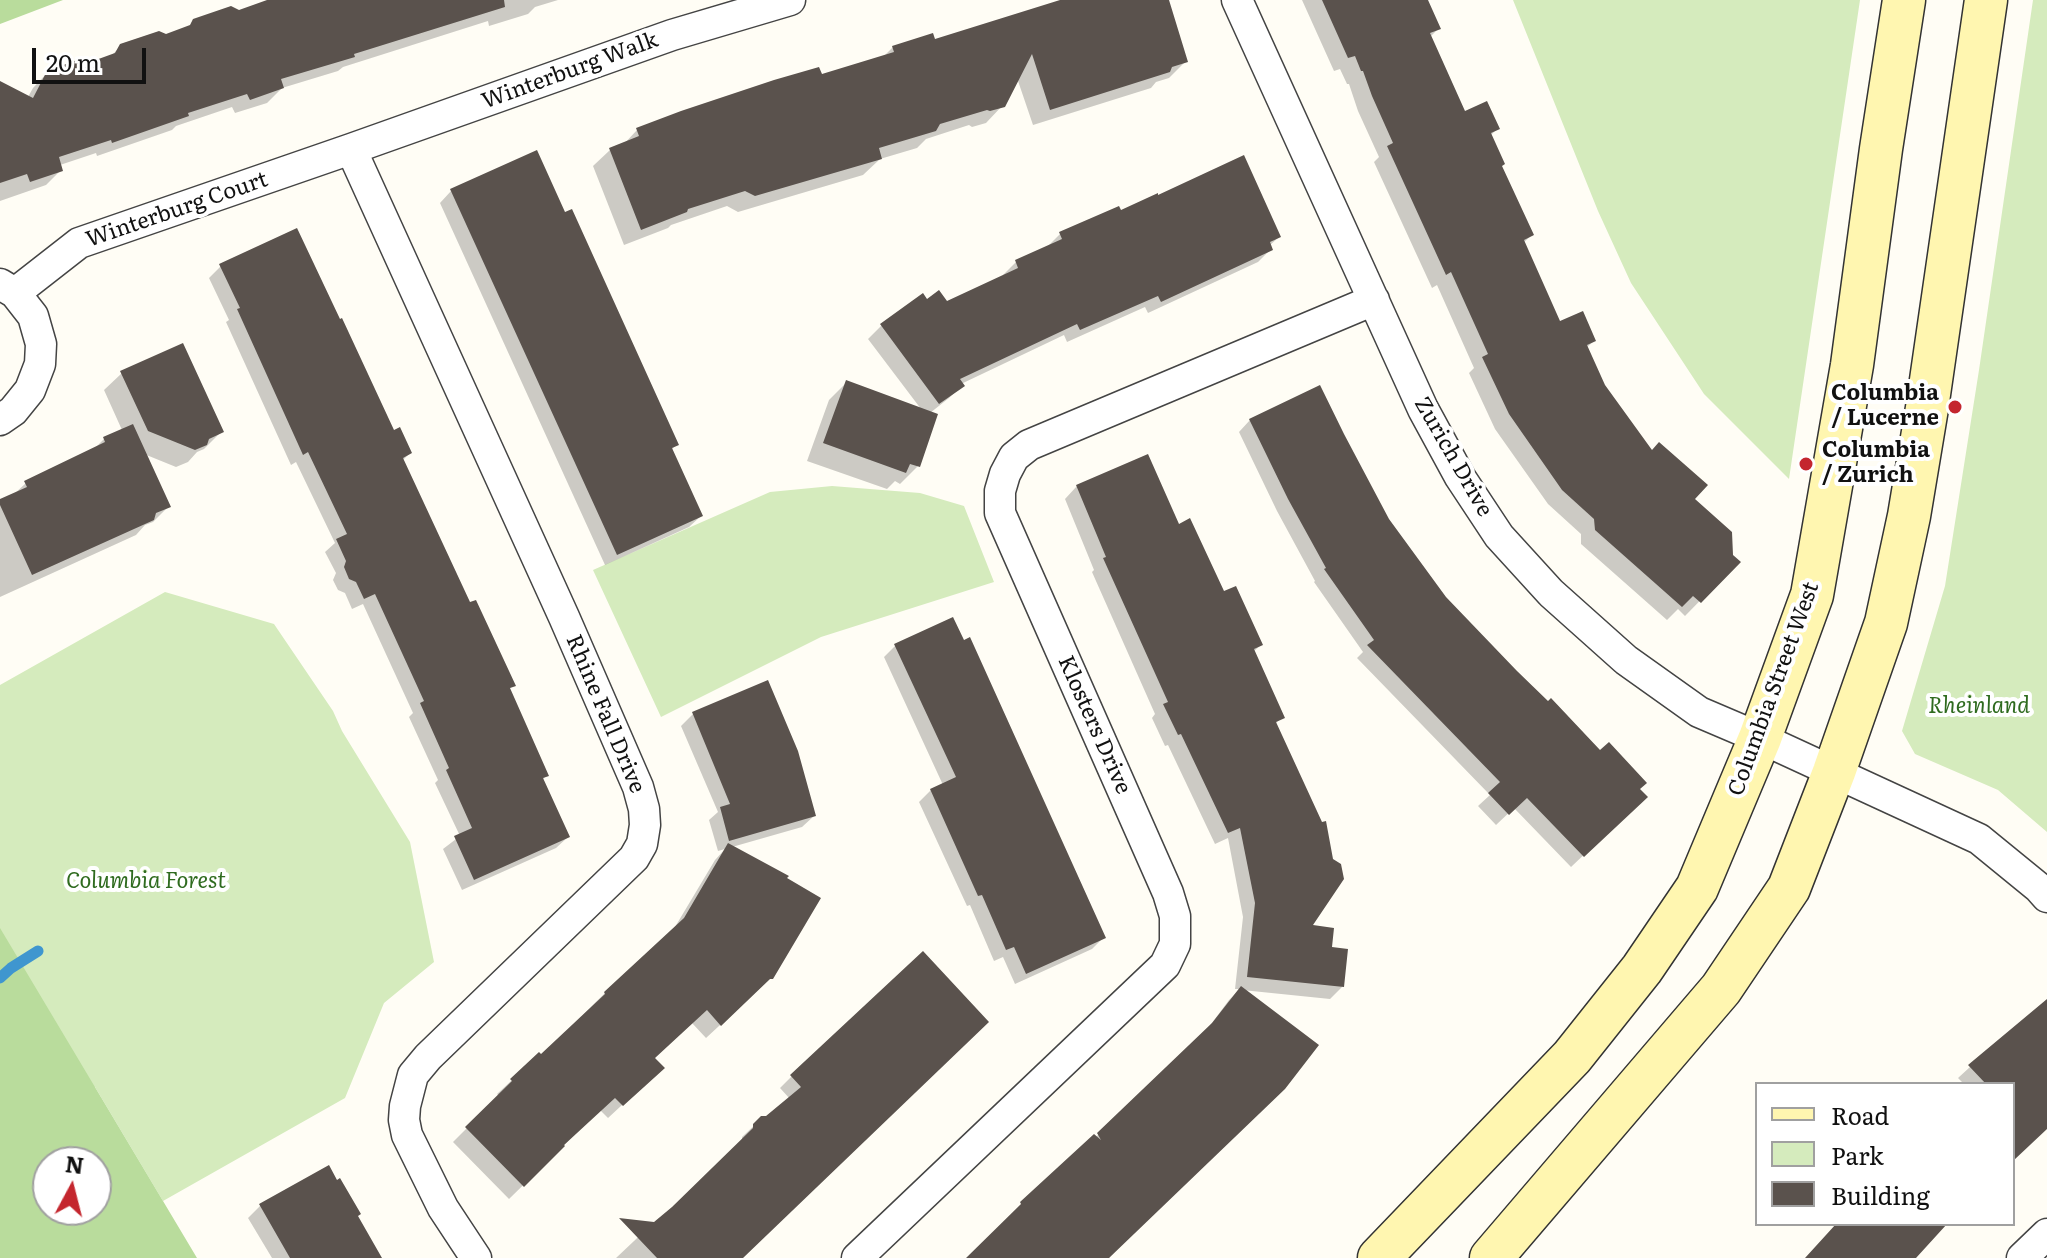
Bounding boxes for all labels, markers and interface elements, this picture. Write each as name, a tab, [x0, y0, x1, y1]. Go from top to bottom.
street label: Winterburg Walk	[478, 27, 662, 115]
scale bar	[36, 32, 150, 82]
text: 20 m	[46, 44, 100, 79]
street label: Winterburg Court	[83, 167, 271, 253]
place label: Columbia / Lucerne	[1831, 381, 1939, 432]
street label: Zurich Drive	[1408, 393, 1498, 521]
marker: Columbia / Lucerne	[1946, 398, 1964, 416]
place label: Columbia / Zurich	[1822, 438, 1930, 490]
marker: Columbia / Zurich	[1797, 455, 1815, 473]
street label: Columbia Street West	[1723, 578, 1825, 800]
street label: Rhine Fall Drive	[560, 631, 650, 797]
street label: Klosters Drive	[1052, 652, 1136, 798]
park label: Rheinland	[1928, 694, 2030, 720]
park label: Columbia Forest	[66, 869, 226, 895]
legend	[1755, 1082, 2015, 1226]
text: Road	[1831, 1097, 1889, 1132]
text: Park	[1831, 1137, 1884, 1172]
north arrow	[32, 1146, 112, 1226]
text: N	[64, 1146, 86, 1181]
text: Building	[1831, 1177, 1930, 1212]

